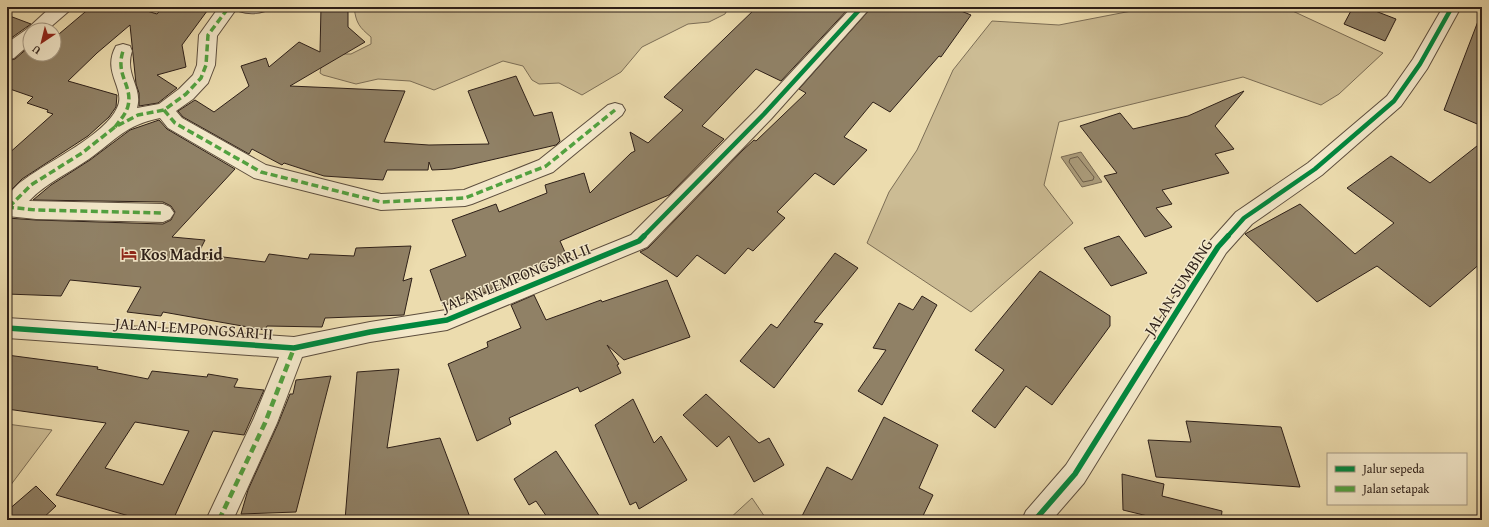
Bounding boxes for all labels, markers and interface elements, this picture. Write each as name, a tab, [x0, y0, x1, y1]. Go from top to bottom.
north arrow	[22, 22, 62, 62]
text: U	[28, 41, 44, 59]
street label: JALAN SUMBING	[1136, 233, 1219, 342]
street label: JALAN LEMPONGSARI II	[436, 236, 594, 319]
place label: Kos Madrid	[141, 242, 223, 266]
hotel icon: Kos Madrid	[120, 245, 138, 263]
street label: JALAN LEMPONGSARI II	[112, 310, 274, 346]
legend	[1327, 453, 1467, 505]
text: Jalur sepeda	[1361, 460, 1425, 477]
text: Jalan setapak	[1361, 480, 1430, 497]

